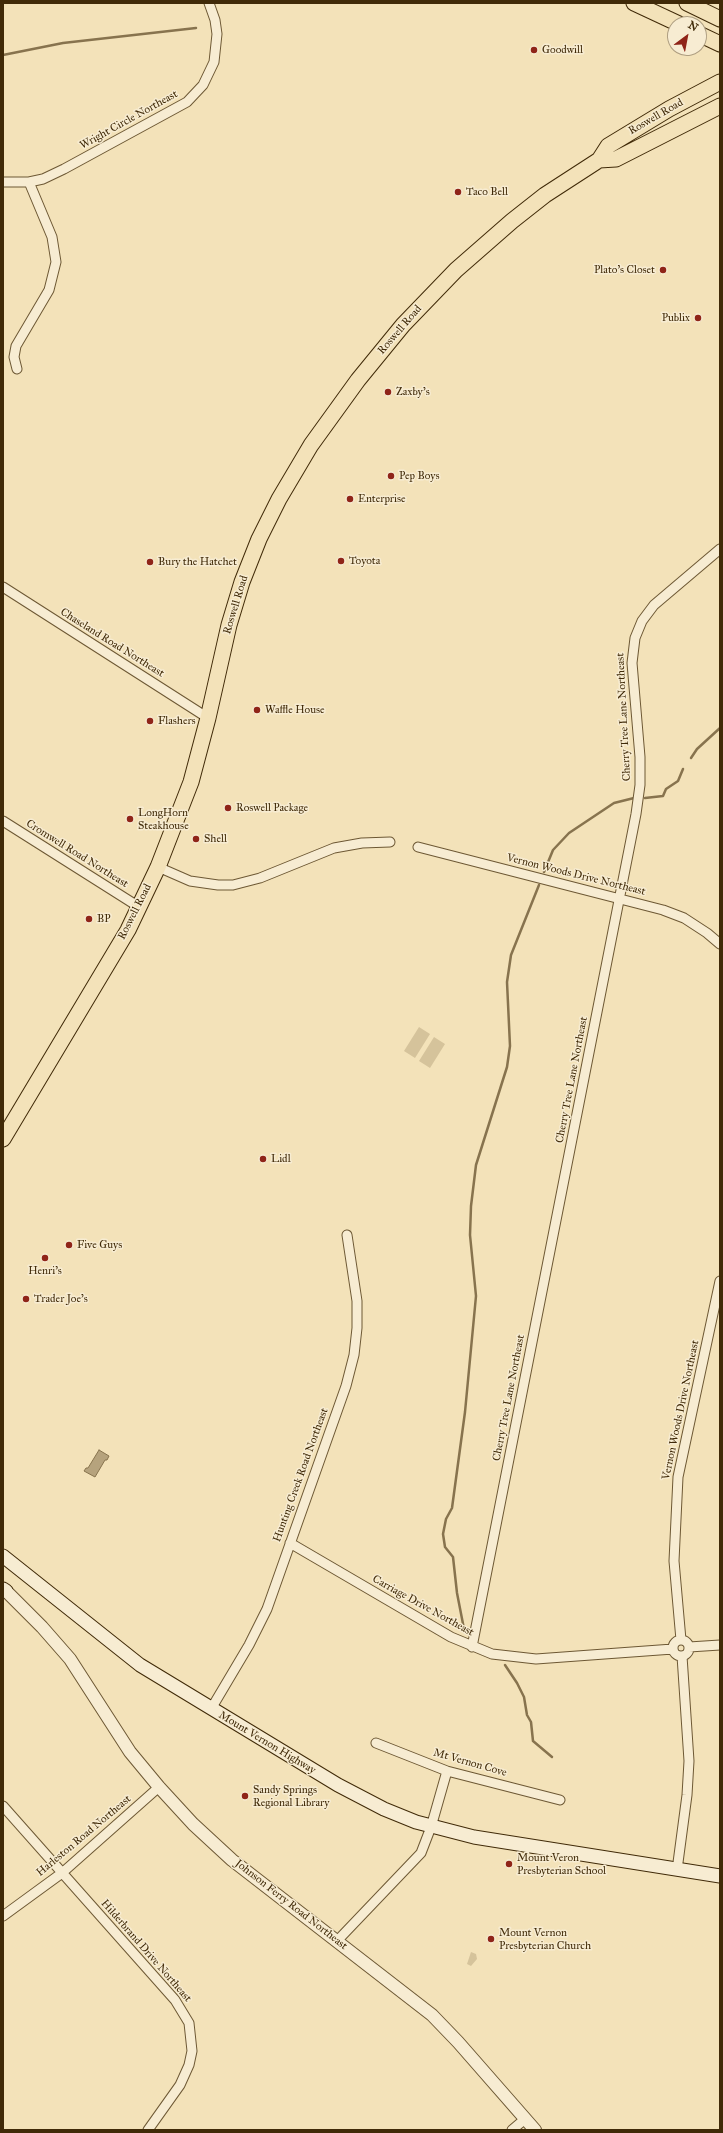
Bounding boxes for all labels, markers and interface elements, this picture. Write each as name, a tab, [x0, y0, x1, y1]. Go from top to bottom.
north arrow	[667, 16, 707, 56]
text: N	[686, 18, 701, 34]
place label: Goodwill	[542, 43, 583, 57]
marker: Goodwill	[529, 45, 539, 55]
street label: Wright Circle Northeast	[78, 88, 180, 152]
street label: Roswell Road	[626, 96, 686, 138]
place label: Taco Bell	[466, 185, 508, 199]
marker: Taco Bell	[453, 187, 463, 197]
place label: Plato's Closet	[594, 263, 655, 277]
marker: Plato's Closet	[658, 265, 668, 275]
street label: Roswell Road	[375, 303, 425, 357]
place label: Publix	[662, 311, 690, 325]
marker: Publix	[693, 313, 703, 323]
place label: Zaxby's	[396, 385, 430, 399]
marker: Zaxby's	[383, 387, 393, 397]
place label: Pep Boys	[399, 469, 439, 483]
marker: Pep Boys	[386, 471, 396, 481]
place label: Enterprise	[358, 492, 406, 506]
marker: Enterprise	[345, 494, 355, 504]
place label: Toyota	[349, 554, 380, 568]
place label: Bury the Hatchet	[158, 555, 237, 569]
marker: Toyota	[336, 556, 346, 566]
marker: Bury the Hatchet	[145, 557, 155, 567]
street label: Roswell Road	[221, 574, 251, 636]
street label: Chaseland Road Northeast	[58, 606, 166, 680]
street label: Cherry Tree Lane Northeast	[614, 653, 634, 781]
place label: Waffle House	[265, 703, 325, 717]
marker: Waffle House	[252, 705, 262, 715]
place label: Flashers	[158, 714, 196, 728]
marker: Flashers	[145, 716, 155, 726]
place label: Roswell Package	[236, 801, 308, 815]
marker: Roswell Package	[223, 803, 233, 813]
place label: LongHorn Steakhouse	[138, 806, 189, 832]
marker: LongHorn Steakhouse	[125, 814, 135, 824]
street label: Cromwell Road Northeast	[23, 817, 131, 891]
place label: Shell	[204, 832, 227, 846]
marker: Shell	[191, 834, 201, 844]
street label: Vernon Woods Drive Northeast	[505, 851, 647, 899]
street label: Roswell Road	[115, 882, 155, 942]
place label: BP	[97, 912, 110, 926]
marker: BP	[84, 914, 94, 924]
street label: Cherry Tree Lane Northeast	[553, 1016, 591, 1144]
place label: Lidl	[271, 1152, 291, 1166]
marker: Lidl	[258, 1154, 268, 1164]
place label: Five Guys	[77, 1238, 122, 1252]
marker: Five Guys	[64, 1240, 74, 1250]
marker: Henri's	[40, 1253, 50, 1263]
place label: Henri's	[28, 1264, 62, 1278]
place label: Trader Joe's	[34, 1292, 88, 1306]
marker: Trader Joe's	[21, 1294, 31, 1304]
street label: Cherry Tree Lane Northeast	[490, 1334, 528, 1462]
street label: Vernon Woods Drive Northeast	[660, 1339, 702, 1481]
street label: Hunting Creek Road Northeast	[271, 1406, 331, 1544]
street label: Carriage Drive Northeast	[370, 1573, 476, 1639]
street label: Mount Vernon Highway	[216, 1709, 318, 1777]
street label: Mt Vernon Cove	[432, 1746, 508, 1780]
place label: Sandy Springs Regional Library	[253, 1783, 329, 1809]
marker: Sandy Springs Regional Library	[240, 1791, 250, 1801]
street label: Harleston Road Northeast	[34, 1793, 134, 1879]
place label: Mount Veron Presbyterian School	[517, 1851, 606, 1877]
street label: Johnson Ferry Road Northeast	[232, 1857, 350, 1953]
marker: Mount Veron Presbyterian School	[504, 1859, 514, 1869]
street label: Hilderbrand Drive Northeast	[98, 1897, 194, 2005]
place label: Mount Vernon Presbyterian Church	[499, 1926, 591, 1952]
marker: Mount Vernon Presbyterian Church	[486, 1934, 496, 1944]

